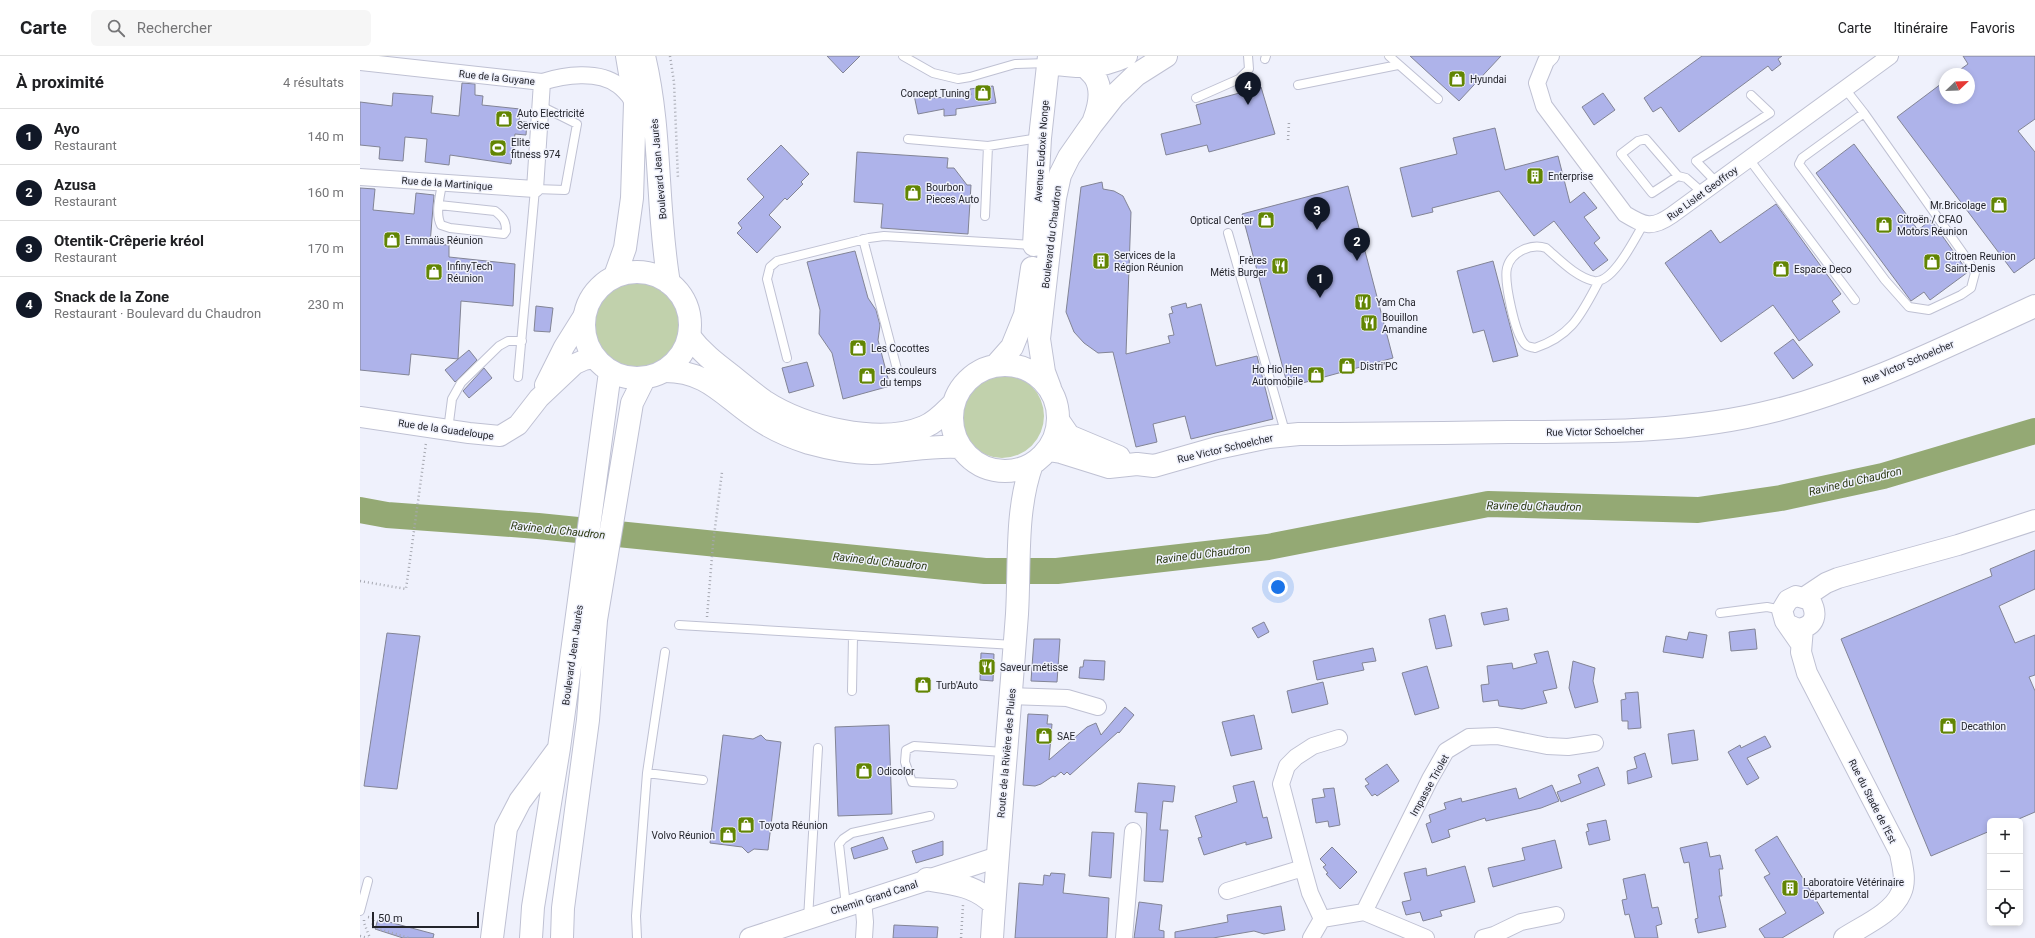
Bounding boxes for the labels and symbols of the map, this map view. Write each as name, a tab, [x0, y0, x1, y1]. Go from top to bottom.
street label: Rue de la Guyane	[458, 68, 536, 87]
north arrow	[1939, 68, 1975, 104]
shop icon: Hyundai	[1447, 69, 1467, 89]
pin: 4	[1235, 72, 1261, 105]
place label: Hyundai	[1470, 74, 1506, 85]
shop icon: Concept Tuning	[973, 83, 993, 103]
place label: Concept Tuning	[900, 88, 970, 99]
street label: Avenue Eudoxie Nonge	[1032, 100, 1051, 202]
place label: Auto Electricité Service	[517, 108, 584, 131]
shop icon: Auto Electricité Service	[494, 109, 514, 129]
street label: Boulevard Jean Jaurès	[649, 118, 668, 220]
place label: Elite fitness 974	[511, 137, 561, 160]
sports icon: Elite fitness 974	[488, 138, 508, 158]
street label: Rue Lislet Geoffroy	[1665, 164, 1740, 223]
building icon: Enterprise	[1525, 166, 1545, 186]
place label: Enterprise	[1548, 171, 1593, 182]
street label: Rue de la Martinique	[401, 175, 493, 192]
place label: Bourbon Pieces Auto	[926, 182, 979, 205]
shop icon: Bourbon Pieces Auto	[903, 183, 923, 203]
street label: Boulevard du Chaudron	[1040, 185, 1063, 289]
shop icon: Mr.Bricolage	[1989, 195, 2009, 215]
pin: 3	[1304, 197, 1330, 230]
place label: Mr.Bricolage	[1930, 200, 1986, 211]
shop icon: Optical Center	[1256, 210, 1276, 230]
place label: Citroën / CFAO Motors Réunion	[1897, 214, 1968, 237]
place label: Optical Center	[1190, 215, 1254, 226]
shop icon: Citroën / CFAO Motors Réunion	[1874, 215, 1894, 235]
pin: 2	[1344, 228, 1370, 261]
shop icon: Emmaüs Réunion	[382, 230, 402, 250]
place label: Emmaüs Réunion	[405, 235, 483, 246]
place label: Services de la Région Réunion	[1114, 250, 1183, 273]
building icon: Services de la Région Réunion	[1091, 251, 1111, 271]
place label: Citroen Reunion Saint-Denis	[1945, 251, 2016, 274]
shop icon: Citroen Reunion Saint-Denis	[1922, 252, 1942, 272]
place label: Frères Métis Burger	[1210, 255, 1268, 278]
restaurant icon: Frères Métis Burger	[1270, 256, 1290, 276]
shop icon: Espace Deco	[1771, 259, 1791, 279]
place label: InfinyTech Réunion	[447, 261, 493, 284]
shop icon: InfinyTech Réunion	[424, 262, 444, 282]
place label: Espace Deco	[1794, 264, 1852, 275]
pin: 1	[1307, 265, 1333, 298]
restaurant icon: Yam Cha	[1353, 292, 1373, 312]
place label: Yam Cha	[1376, 297, 1416, 308]
place label: Bouillon Amandine	[1382, 312, 1427, 335]
restaurant icon: Bouillon Amandine	[1359, 313, 1379, 333]
shop icon: Les Cocottes	[848, 338, 868, 358]
street label: Rue Victor Schoelcher	[1861, 338, 1956, 387]
place label: Les Cocottes	[871, 343, 930, 354]
shop icon: Distri'PC	[1337, 356, 1357, 376]
place label: Distri'PC	[1360, 361, 1398, 372]
place label: Ho Hio Hen Automobile	[1252, 364, 1303, 387]
place label: Les couleurs du temps	[880, 365, 937, 388]
shop icon: Ho Hio Hen Automobile	[1306, 365, 1326, 385]
shop icon: Les couleurs du temps	[857, 366, 877, 386]
street label: Rue de la Guadeloupe	[397, 417, 494, 442]
street label: Rue Victor Schoelcher	[1546, 425, 1645, 438]
street label: Rue Victor Schoelcher	[1176, 432, 1275, 465]
water label: Ravine du Chaudron	[1807, 464, 1903, 498]
water label: Ravine du Chaudron	[1486, 499, 1582, 514]
water label: Ravine du Chaudron	[510, 519, 606, 542]
water label: Ravine du Chaudron	[1155, 542, 1251, 567]
water label: Ravine du Chaudron	[832, 550, 928, 573]
your location	[1268, 577, 1288, 597]
street label: Boulevard Jean Jaurès	[560, 604, 585, 706]
restaurant icon: Saveur métisse	[977, 657, 997, 677]
place label: Saveur métisse	[1000, 662, 1068, 673]
shop icon: Turb'Auto	[913, 675, 933, 695]
place label: Turb'Auto	[936, 680, 978, 691]
street label: Route de la Rivière des Pluies	[995, 688, 1018, 818]
shop icon: Decathlon	[1938, 716, 1958, 736]
place label: Decathlon	[1961, 721, 2006, 732]
shop icon: SAE	[1034, 726, 1054, 746]
place label: SAE	[1057, 731, 1075, 742]
street label: Impasse Triolet	[1408, 753, 1451, 818]
street label: Rue du Stade de l'Est	[1847, 757, 1899, 845]
shop icon: Odicolor	[854, 761, 874, 781]
place label: Odicolor	[877, 766, 915, 777]
shop icon: Toyota Réunion	[736, 815, 756, 835]
place label: Toyota Réunion	[759, 820, 828, 831]
shop icon: Volvo Réunion	[718, 825, 738, 845]
place label: Volvo Réunion	[652, 830, 715, 841]
place label: Laboratoire Vétérinaire Départemental	[1803, 877, 1904, 900]
street label: Chemin Grand Canal	[829, 878, 919, 917]
building icon: Laboratoire Vétérinaire Départemental	[1780, 878, 1800, 898]
scale bar	[372, 910, 479, 929]

